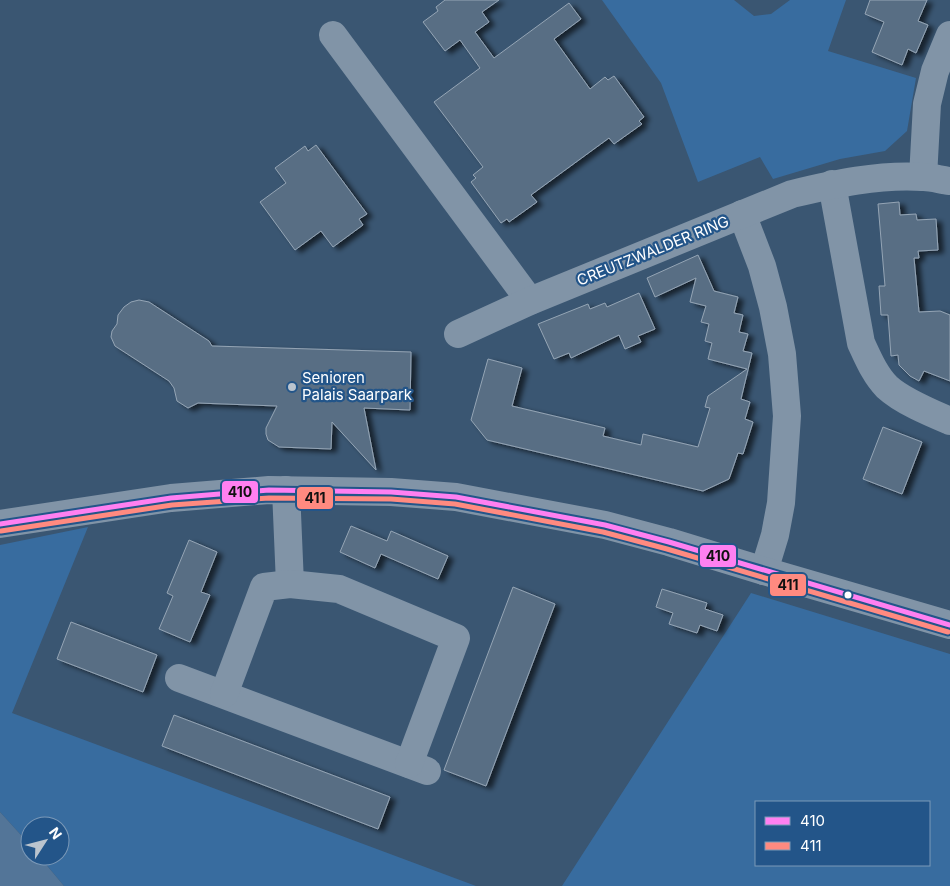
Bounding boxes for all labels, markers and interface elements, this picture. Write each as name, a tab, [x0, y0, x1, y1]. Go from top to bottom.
street label: CREUTZWALDER RING	[574, 211, 732, 290]
place label: Senioren Palais Saarpark	[302, 368, 413, 404]
marker: Senioren Palais Saarpark	[286, 381, 298, 393]
line badge: 410	[221, 480, 259, 504]
text: 410	[228, 483, 252, 500]
line badge: 411	[296, 486, 334, 510]
text: 411	[304, 489, 326, 506]
line badge: 410	[699, 544, 737, 568]
text: 410	[706, 547, 730, 564]
line badge: 411	[769, 573, 807, 597]
text: 411	[777, 576, 799, 593]
unlabelled marker	[843, 590, 853, 600]
legend	[755, 801, 930, 866]
text: 410	[800, 811, 825, 830]
north arrow	[20, 816, 70, 866]
text: N	[46, 824, 66, 842]
text: 411	[800, 836, 822, 855]

